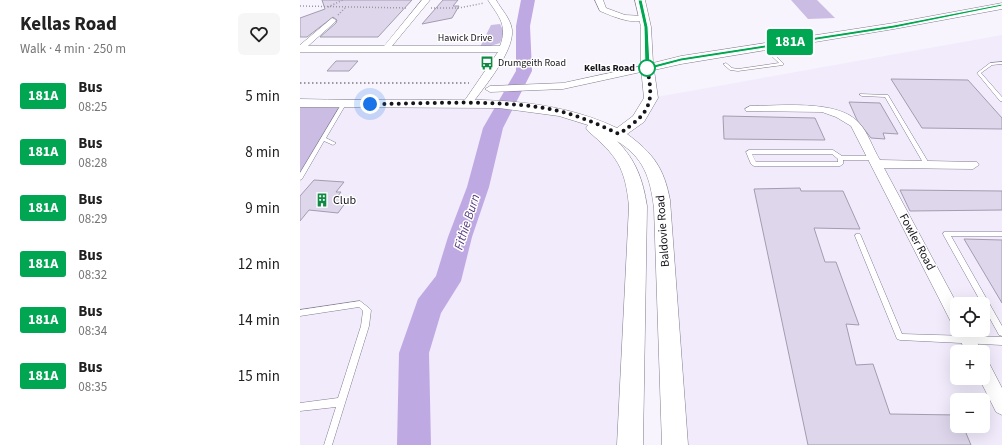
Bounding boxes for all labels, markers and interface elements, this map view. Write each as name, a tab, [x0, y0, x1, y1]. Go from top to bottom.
text: Kellas Road	[20, 11, 117, 38]
button: heart	[238, 13, 280, 55]
line badge: 181A	[762, 29, 818, 55]
street label: Hawick Drive	[438, 31, 492, 45]
text: 181A	[775, 32, 805, 52]
text: Walk · 4 min · 250 m	[20, 40, 126, 58]
bus stop icon: Drumgeith Road	[479, 55, 495, 71]
place label: Drumgeith Road	[498, 56, 566, 70]
marker: Kellas Road	[638, 59, 656, 77]
place label: Kellas Road	[584, 61, 635, 75]
text: Bus	[78, 77, 102, 98]
text: 181A	[28, 86, 58, 106]
text: 5 min	[245, 86, 280, 107]
your location	[360, 94, 380, 114]
text: 08:25	[78, 98, 107, 116]
text: Bus	[78, 133, 102, 154]
text: 181A	[28, 142, 58, 162]
text: 8 min	[245, 142, 280, 163]
text: 08:28	[78, 154, 107, 172]
text: Bus	[78, 189, 102, 210]
building icon: Club	[314, 192, 330, 208]
place label: Club	[333, 192, 356, 209]
water label: Fithie Burn	[450, 192, 485, 252]
street label: Baldovie Road	[652, 195, 674, 267]
text: 181A	[28, 198, 58, 218]
text: 9 min	[245, 198, 280, 219]
text: 08:29	[78, 210, 107, 228]
street label: Fowler Road	[895, 211, 939, 273]
text: Bus	[78, 245, 102, 266]
text: 181A	[28, 254, 58, 274]
text: 12 min	[238, 254, 280, 275]
text: 08:32	[78, 266, 107, 284]
map controls	[950, 297, 990, 433]
button: locate	[950, 297, 990, 337]
text: Bus	[78, 301, 102, 322]
text: 181A	[28, 310, 58, 330]
text: 14 min	[238, 310, 280, 331]
text: 08:34	[78, 322, 107, 340]
button: +	[950, 345, 990, 385]
text: Bus	[78, 357, 102, 378]
text: 181A	[28, 366, 58, 386]
text: 15 min	[238, 366, 280, 387]
text: 08:35	[78, 378, 107, 396]
button: −	[950, 393, 990, 433]

